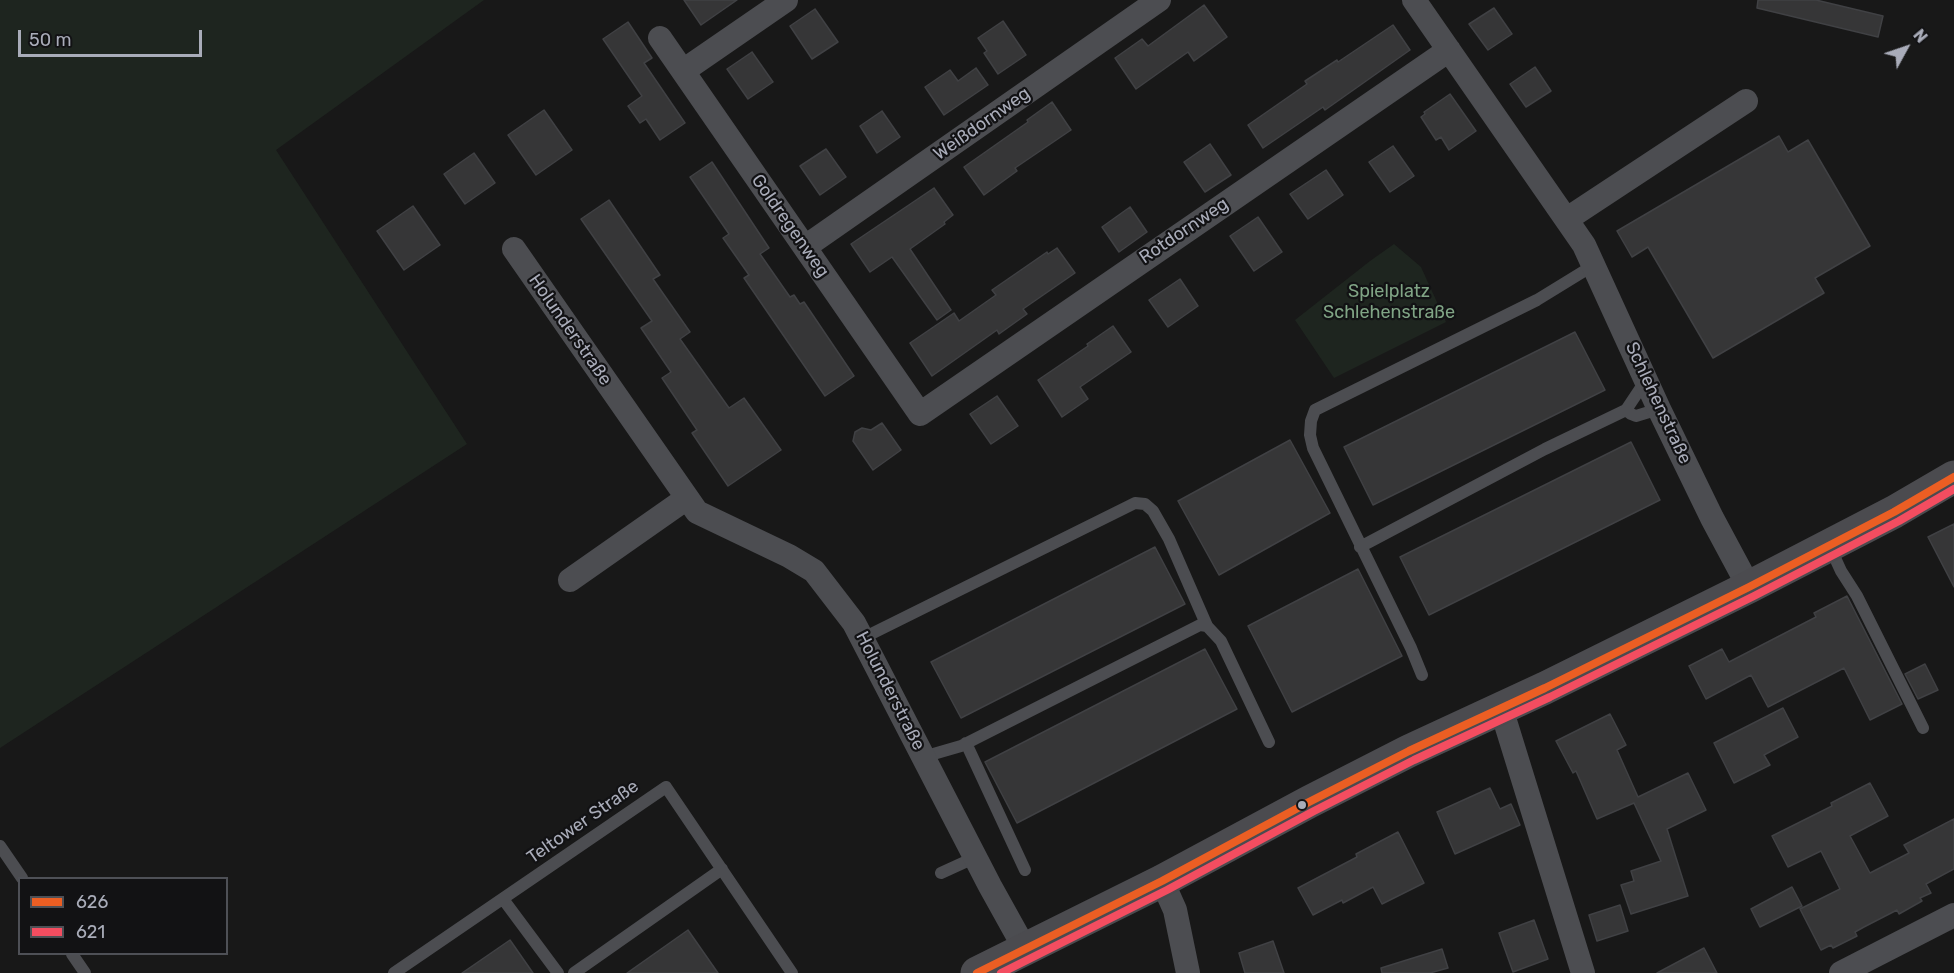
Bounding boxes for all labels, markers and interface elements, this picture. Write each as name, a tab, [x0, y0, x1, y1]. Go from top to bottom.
scale bar	[21, 18, 206, 56]
north arrow	[1876, 18, 1936, 78]
text: N	[1909, 26, 1931, 47]
text: 50 m	[29, 29, 72, 51]
street label: Weißdornweg	[930, 83, 1034, 165]
street label: Goldregenweg	[746, 170, 834, 282]
street label: Rotdornweg	[1135, 193, 1233, 269]
street label: Holunderstraße	[524, 270, 616, 390]
park label: Spielplatz Schlehenstraße	[1323, 281, 1455, 324]
street label: Schlehenstraße	[1620, 339, 1696, 467]
street label: Holunderstraße	[851, 628, 929, 754]
street label: Teltower Straße	[523, 775, 643, 869]
unlabelled marker	[1296, 799, 1308, 811]
legend	[18, 877, 228, 955]
text: 626	[76, 891, 108, 913]
text: 621	[76, 921, 105, 943]

